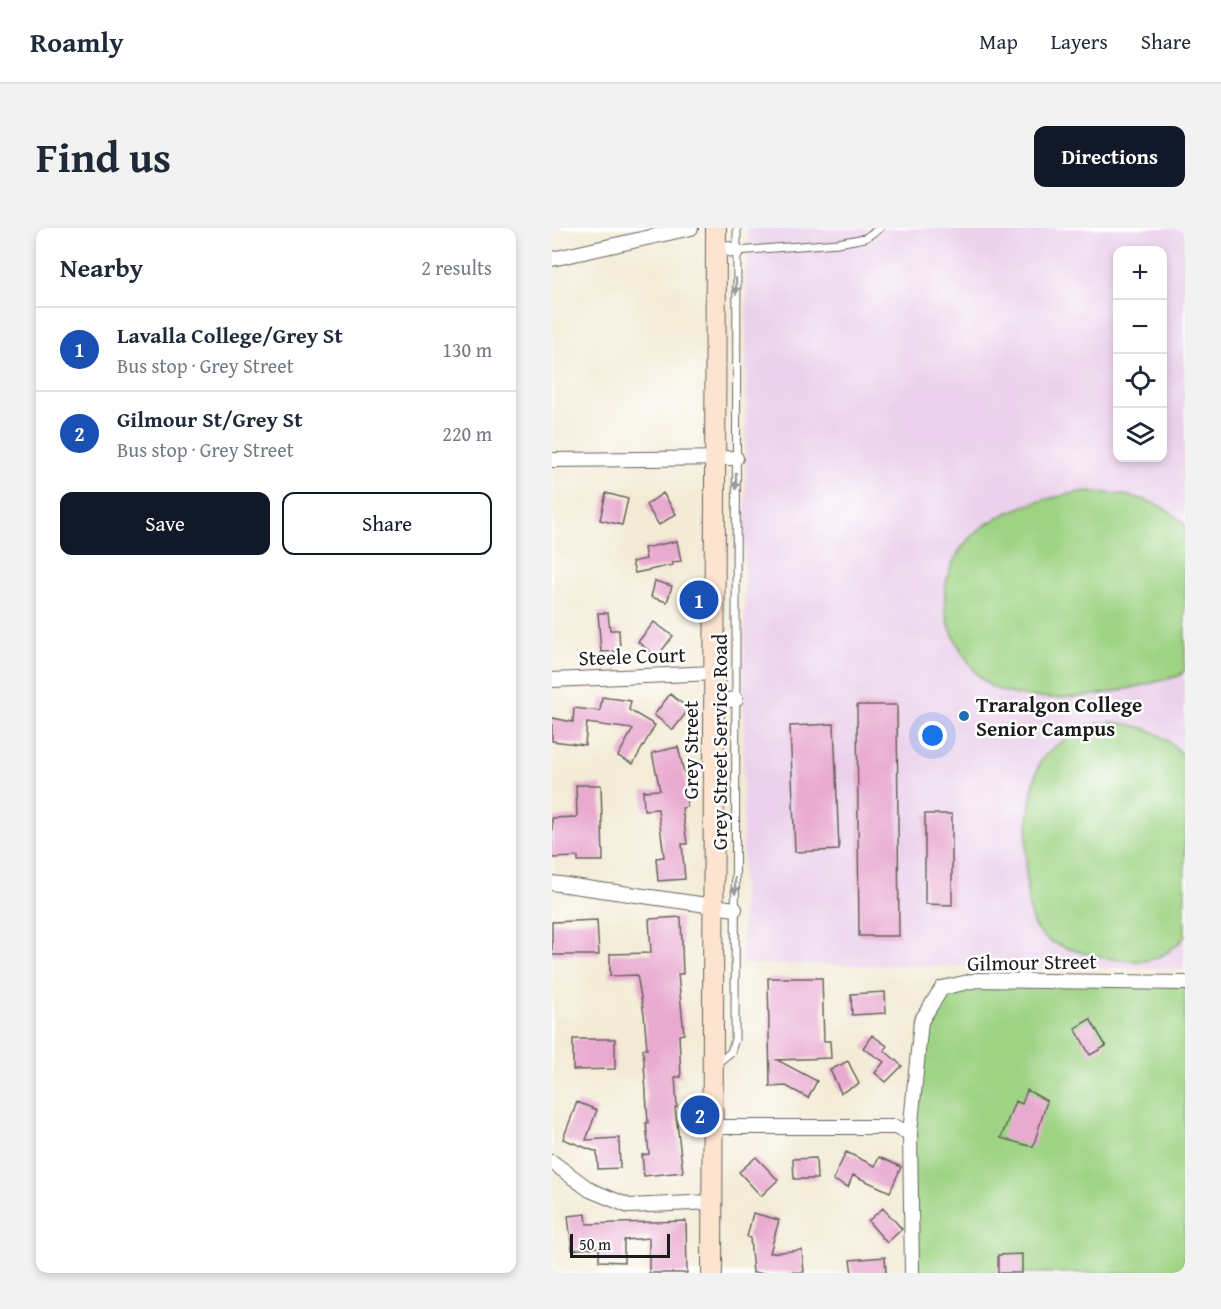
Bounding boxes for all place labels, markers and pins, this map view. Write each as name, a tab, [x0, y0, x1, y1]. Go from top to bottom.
pin: 1	[680, 578, 718, 622]
place label: Traralgon College Senior Campus	[976, 689, 1142, 744]
marker: Traralgon College Senior Campus	[957, 709, 971, 723]
pin: 2	[680, 1092, 720, 1138]

